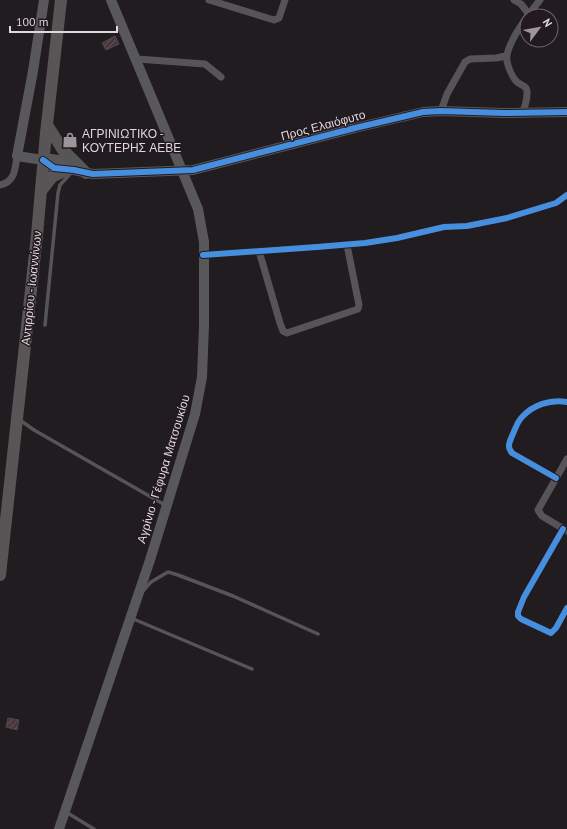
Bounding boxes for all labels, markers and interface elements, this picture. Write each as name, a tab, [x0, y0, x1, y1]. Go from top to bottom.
scale bar	[10, 8, 117, 34]
north arrow	[519, 8, 559, 48]
text: 100 m	[16, 14, 49, 29]
text: N	[540, 16, 555, 29]
street label: Προς Ελαιόφυτο	[279, 106, 367, 143]
place label: ΑΓΡΙΝΙΩΤΙΚΟ - ΚΟΥΤΕΡΗΣ ΑΕΒΕ	[82, 126, 181, 155]
shop icon: ΑΓΡΙΝΙΩΤΙΚΟ - ΚΟΥΤΕΡΗΣ ΑΕΒΕ	[61, 131, 79, 149]
street label: Αντιρρίου - Ιωαννίνων	[18, 230, 44, 346]
street label: Αγρίνιο - Γέφυρα Ματσουκίου	[133, 393, 193, 545]

